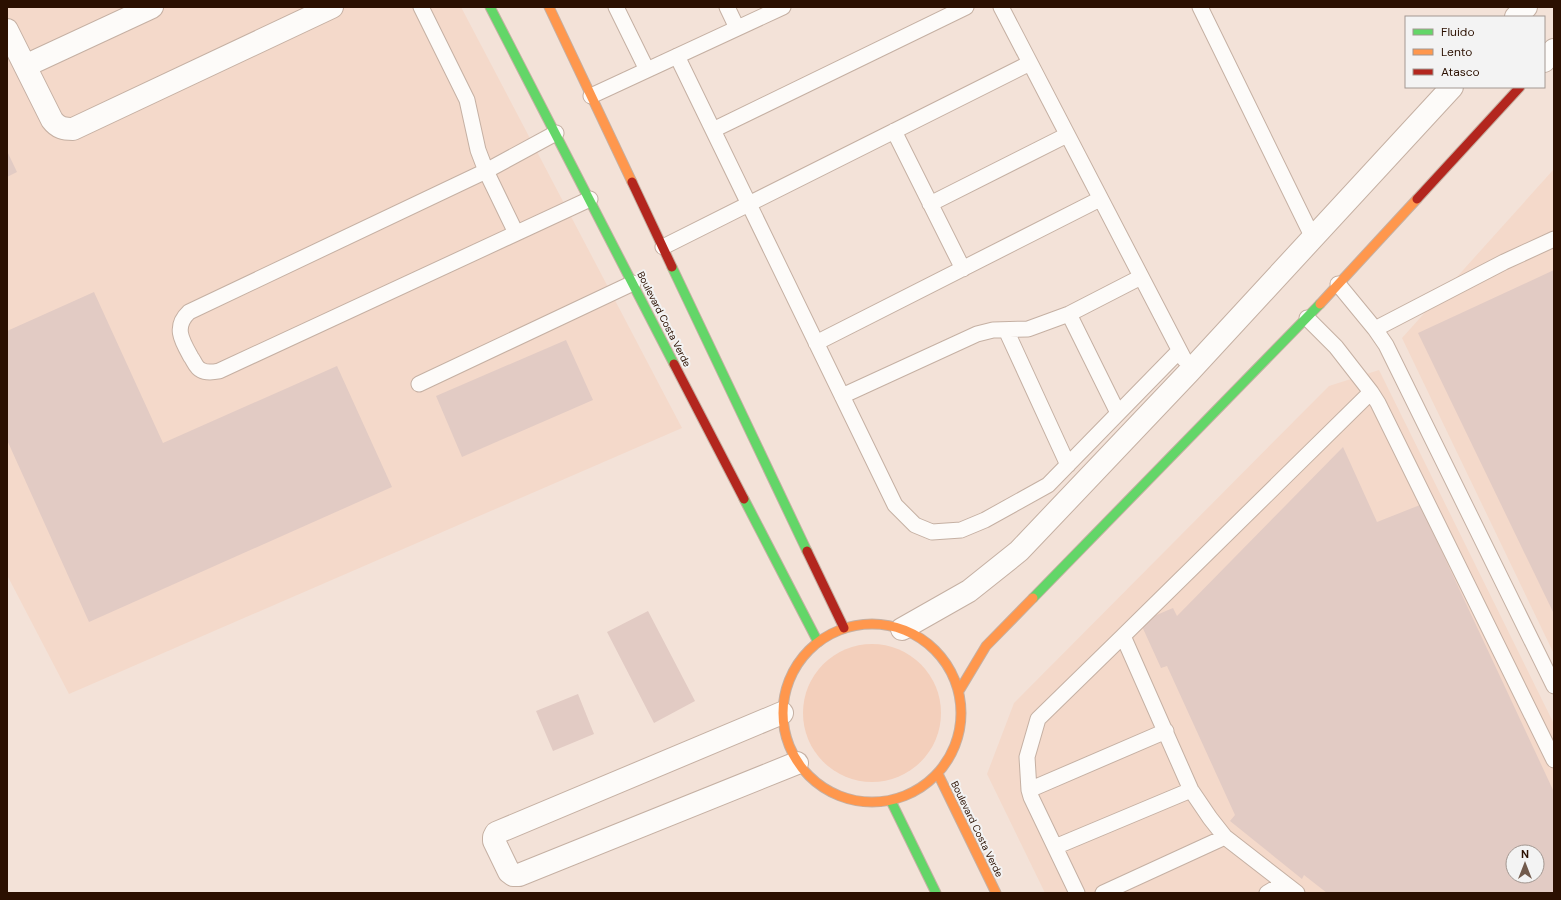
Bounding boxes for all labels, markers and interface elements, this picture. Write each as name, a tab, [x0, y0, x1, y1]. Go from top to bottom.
legend	[1405, 16, 1545, 88]
text: Fluido	[1441, 24, 1475, 40]
text: Lento	[1441, 44, 1472, 60]
text: Atasco	[1441, 64, 1480, 80]
street label: Boulevard Costa Verde	[634, 269, 694, 369]
street label: Boulevard Costa Verde	[948, 779, 1006, 880]
north arrow	[1505, 844, 1545, 884]
text: N	[1521, 847, 1529, 861]

